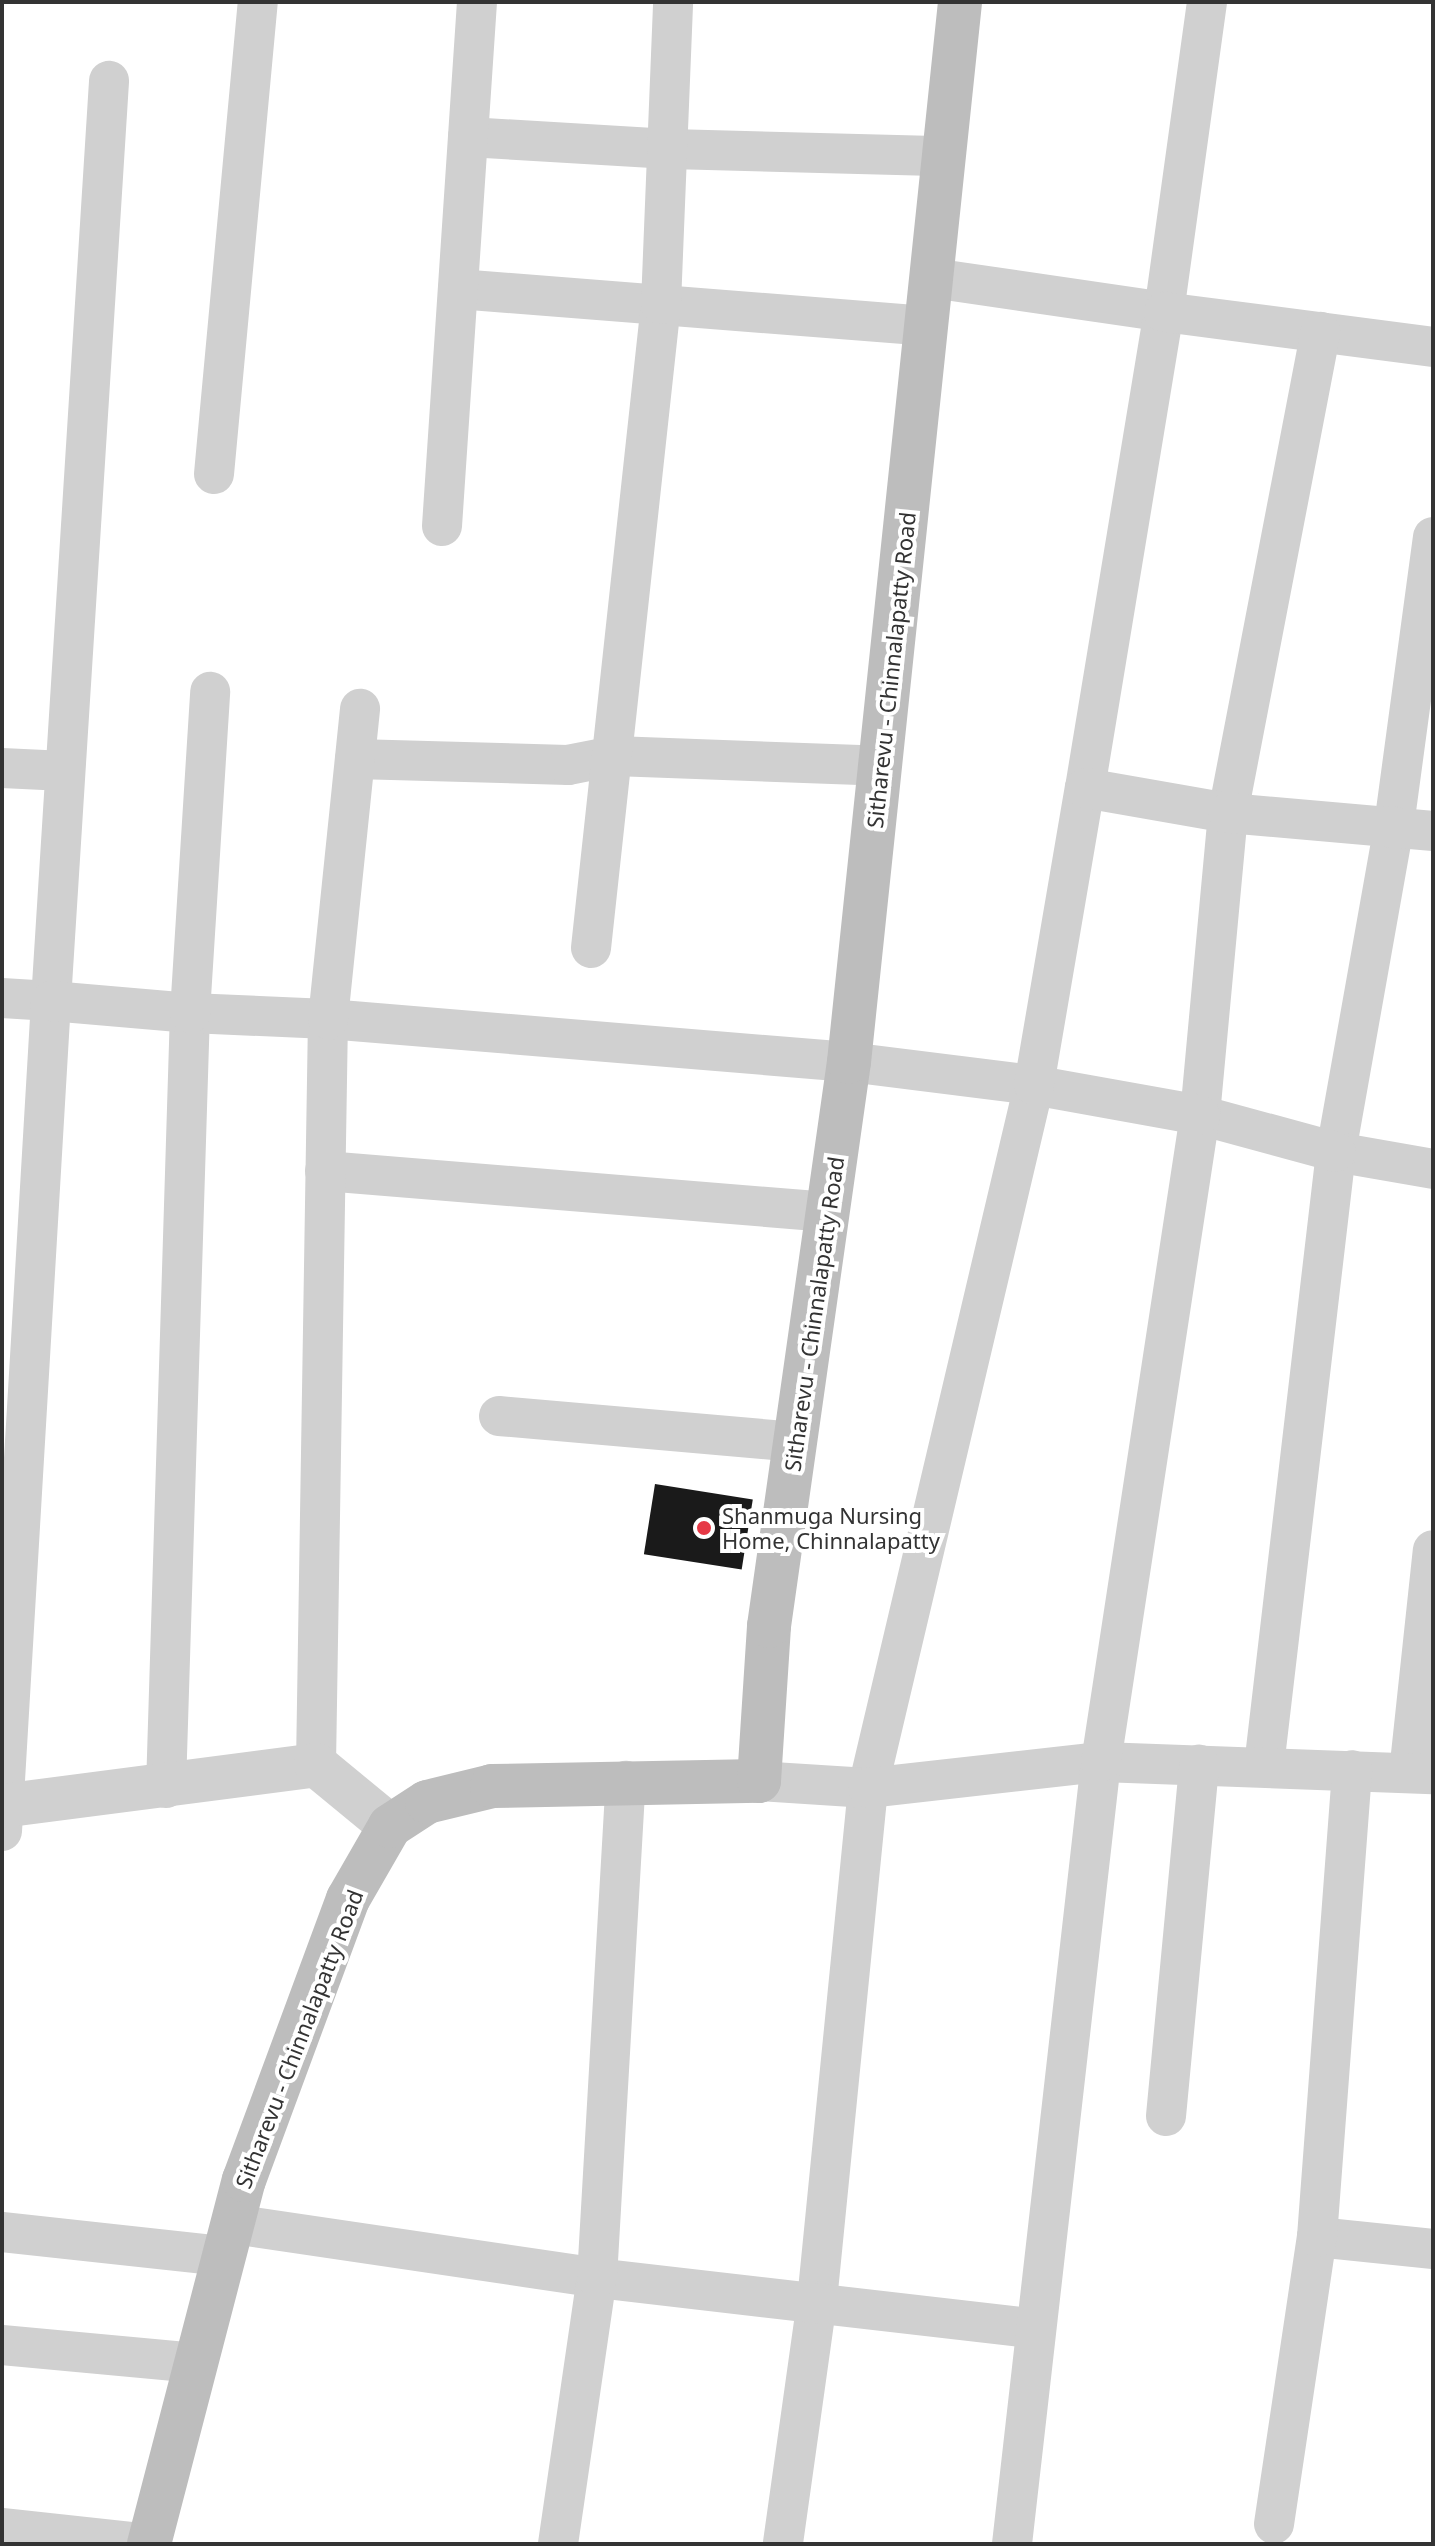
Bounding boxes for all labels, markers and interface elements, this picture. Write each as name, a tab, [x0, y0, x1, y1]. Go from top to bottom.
street label: Sitharevu - Chinnalapatty Road	[861, 511, 921, 829]
street label: Sitharevu - Chinnalapatty Road	[779, 1155, 849, 1473]
place label: Shanmuga Nursing Home, Chinnalapatty	[722, 1502, 940, 1554]
marker: Shanmuga Nursing Home, Chinnalapatty	[693, 1517, 715, 1539]
street label: Sitharevu - Chinnalapatty Road	[230, 1886, 368, 2192]

